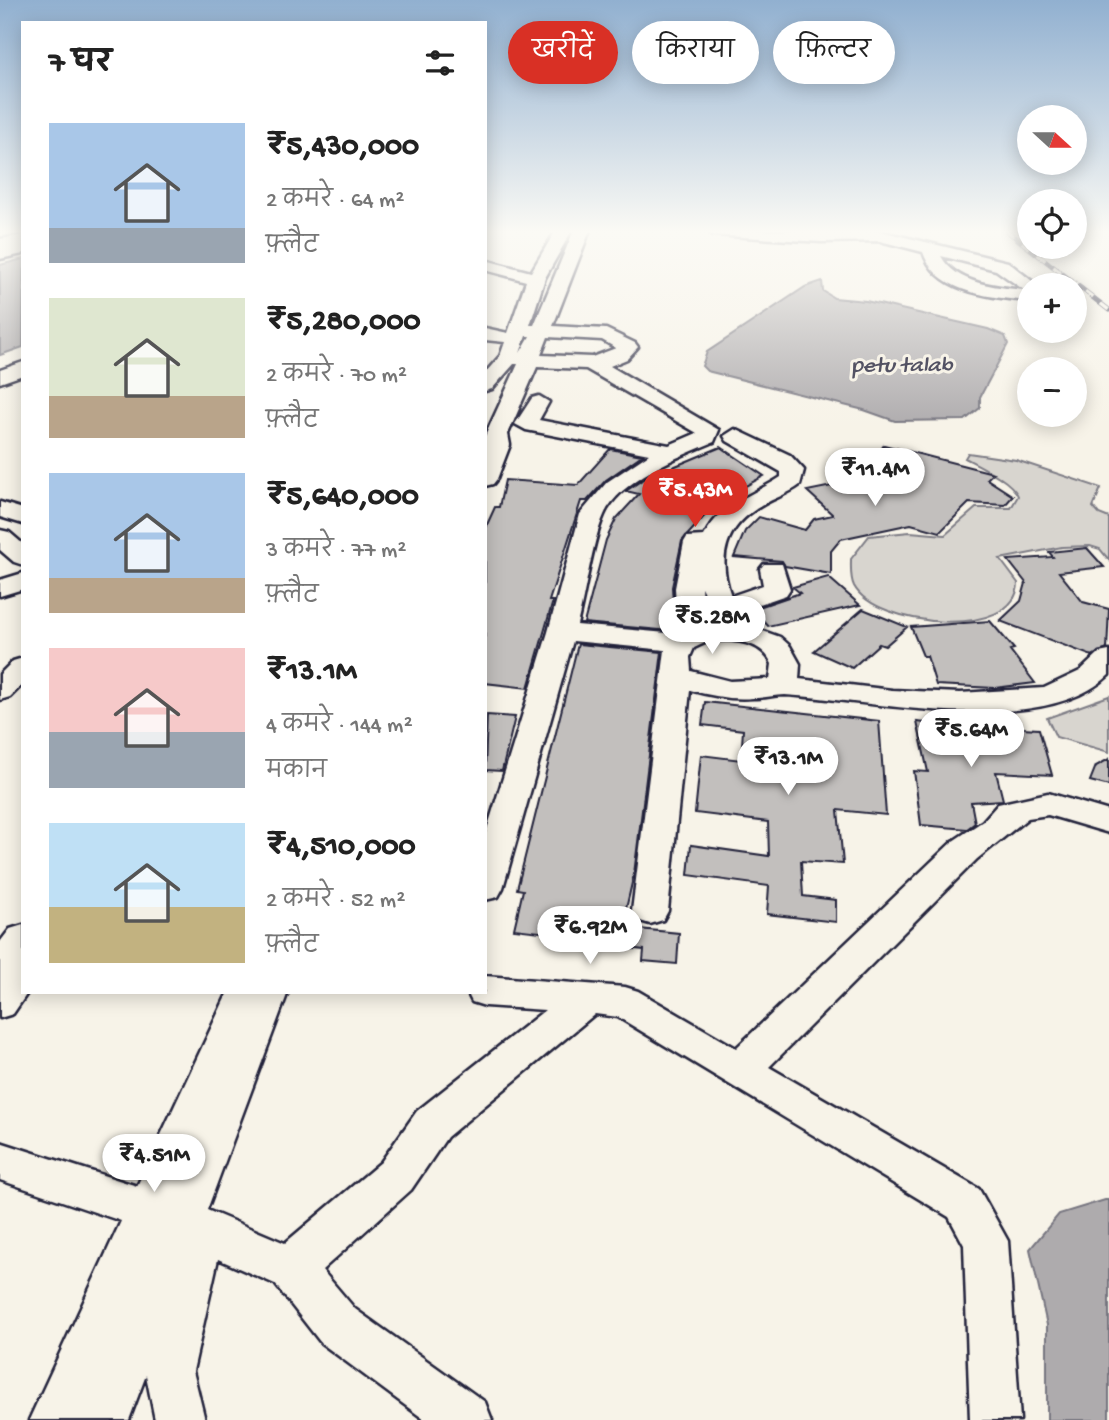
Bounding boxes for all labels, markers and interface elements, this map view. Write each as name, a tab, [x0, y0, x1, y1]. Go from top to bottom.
chip: खरीदें	[508, 21, 618, 84]
chip: किराया	[632, 21, 759, 84]
chip: फ़िल्टर	[773, 21, 895, 84]
icon: filters	[421, 44, 459, 82]
text: 7 घर	[49, 48, 112, 83]
north arrow	[1017, 105, 1087, 175]
map controls	[1017, 105, 1087, 427]
text: ₹5,430,000	[266, 131, 419, 166]
icon: home	[105, 151, 189, 235]
text: 2 कमरे · 64 m²	[266, 188, 404, 215]
button: locate	[1017, 189, 1087, 259]
text: फ़्लैट	[266, 234, 318, 261]
button: +	[1017, 273, 1087, 343]
text: ₹5,280,000	[266, 306, 420, 341]
icon: home	[105, 326, 189, 410]
water label: petu talab	[852, 353, 954, 380]
button: −	[1017, 357, 1087, 427]
text: 2 कमरे · 70 m²	[266, 363, 407, 390]
text: फ़्लैट	[266, 409, 318, 436]
pin: ₹11.4M	[818, 448, 932, 508]
text: ₹11.4M	[841, 457, 909, 484]
pin: ₹5.43M	[638, 470, 752, 529]
text: ₹5.43M	[658, 478, 732, 505]
text: ₹5,640,000	[266, 481, 419, 516]
icon: home	[105, 501, 189, 585]
text: 3 कमरे · 77 m²	[266, 538, 406, 565]
text: फ़्लैट	[266, 584, 318, 611]
pin: ₹5.28M	[655, 596, 769, 656]
text: ₹5.28M	[675, 605, 749, 632]
text: ₹13.1M	[266, 656, 357, 691]
icon: home	[105, 676, 189, 760]
pin: ₹5.64M	[914, 710, 1028, 769]
text: 4 कमरे · 144 m²	[266, 713, 413, 740]
text: ₹5.64M	[934, 718, 1008, 745]
pin: ₹13.1M	[731, 738, 845, 797]
text: ₹13.1M	[753, 746, 823, 773]
text: मकान	[266, 759, 327, 786]
text: ₹4,510,000	[266, 831, 416, 866]
icon: home	[105, 851, 189, 935]
text: 2 कमरे · 52 m²	[266, 888, 405, 915]
pin: ₹6.92M	[533, 906, 647, 966]
text: ₹6.92M	[553, 915, 627, 942]
text: फ़्लैट	[266, 934, 318, 961]
pin: ₹4.51M	[97, 1134, 211, 1194]
text: ₹4.51M	[118, 1143, 190, 1170]

